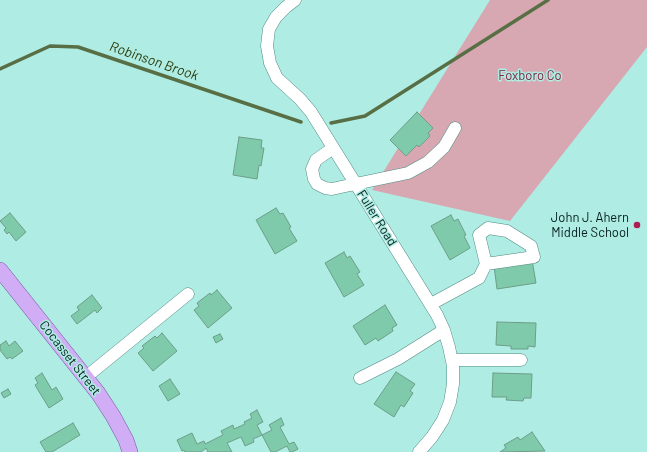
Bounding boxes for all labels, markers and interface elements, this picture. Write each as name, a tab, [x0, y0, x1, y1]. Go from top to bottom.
water label: Robinson Brook	[107, 38, 201, 84]
park label: Foxboro Co	[498, 68, 562, 84]
street label: Fuller Road	[354, 187, 400, 249]
place label: John J. Ahern Middle School	[551, 210, 629, 241]
marker: John J. Ahern Middle School	[632, 220, 642, 230]
street label: Cocasset Street	[36, 318, 104, 398]

